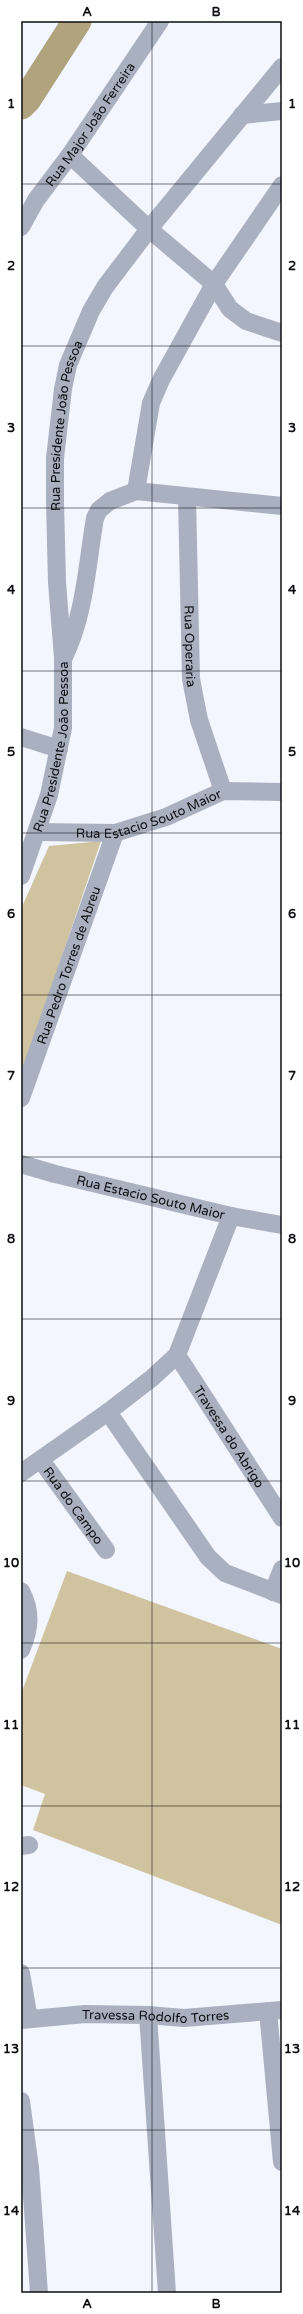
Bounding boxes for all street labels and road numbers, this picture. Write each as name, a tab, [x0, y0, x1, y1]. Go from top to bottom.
street label: Rua Major João Ferreira	[42, 59, 139, 190]
street label: Rua Presidente João Pessoa	[48, 338, 87, 511]
street label: Rua Operaria	[180, 605, 199, 688]
street label: Rua Presidente João Pessoa	[30, 661, 72, 834]
street label: Rua Estacio Souto Maior	[76, 786, 224, 842]
street label: Rua Pedro Torres de Abreu	[34, 884, 104, 1047]
street label: Rua Estacio Souto Maior	[75, 1172, 226, 1223]
street label: Travessa do Abrigo	[190, 1383, 268, 1491]
street label: Rua do Campo	[40, 1464, 106, 1548]
street label: Travessa Rodolfo Torres	[82, 2007, 230, 2027]

